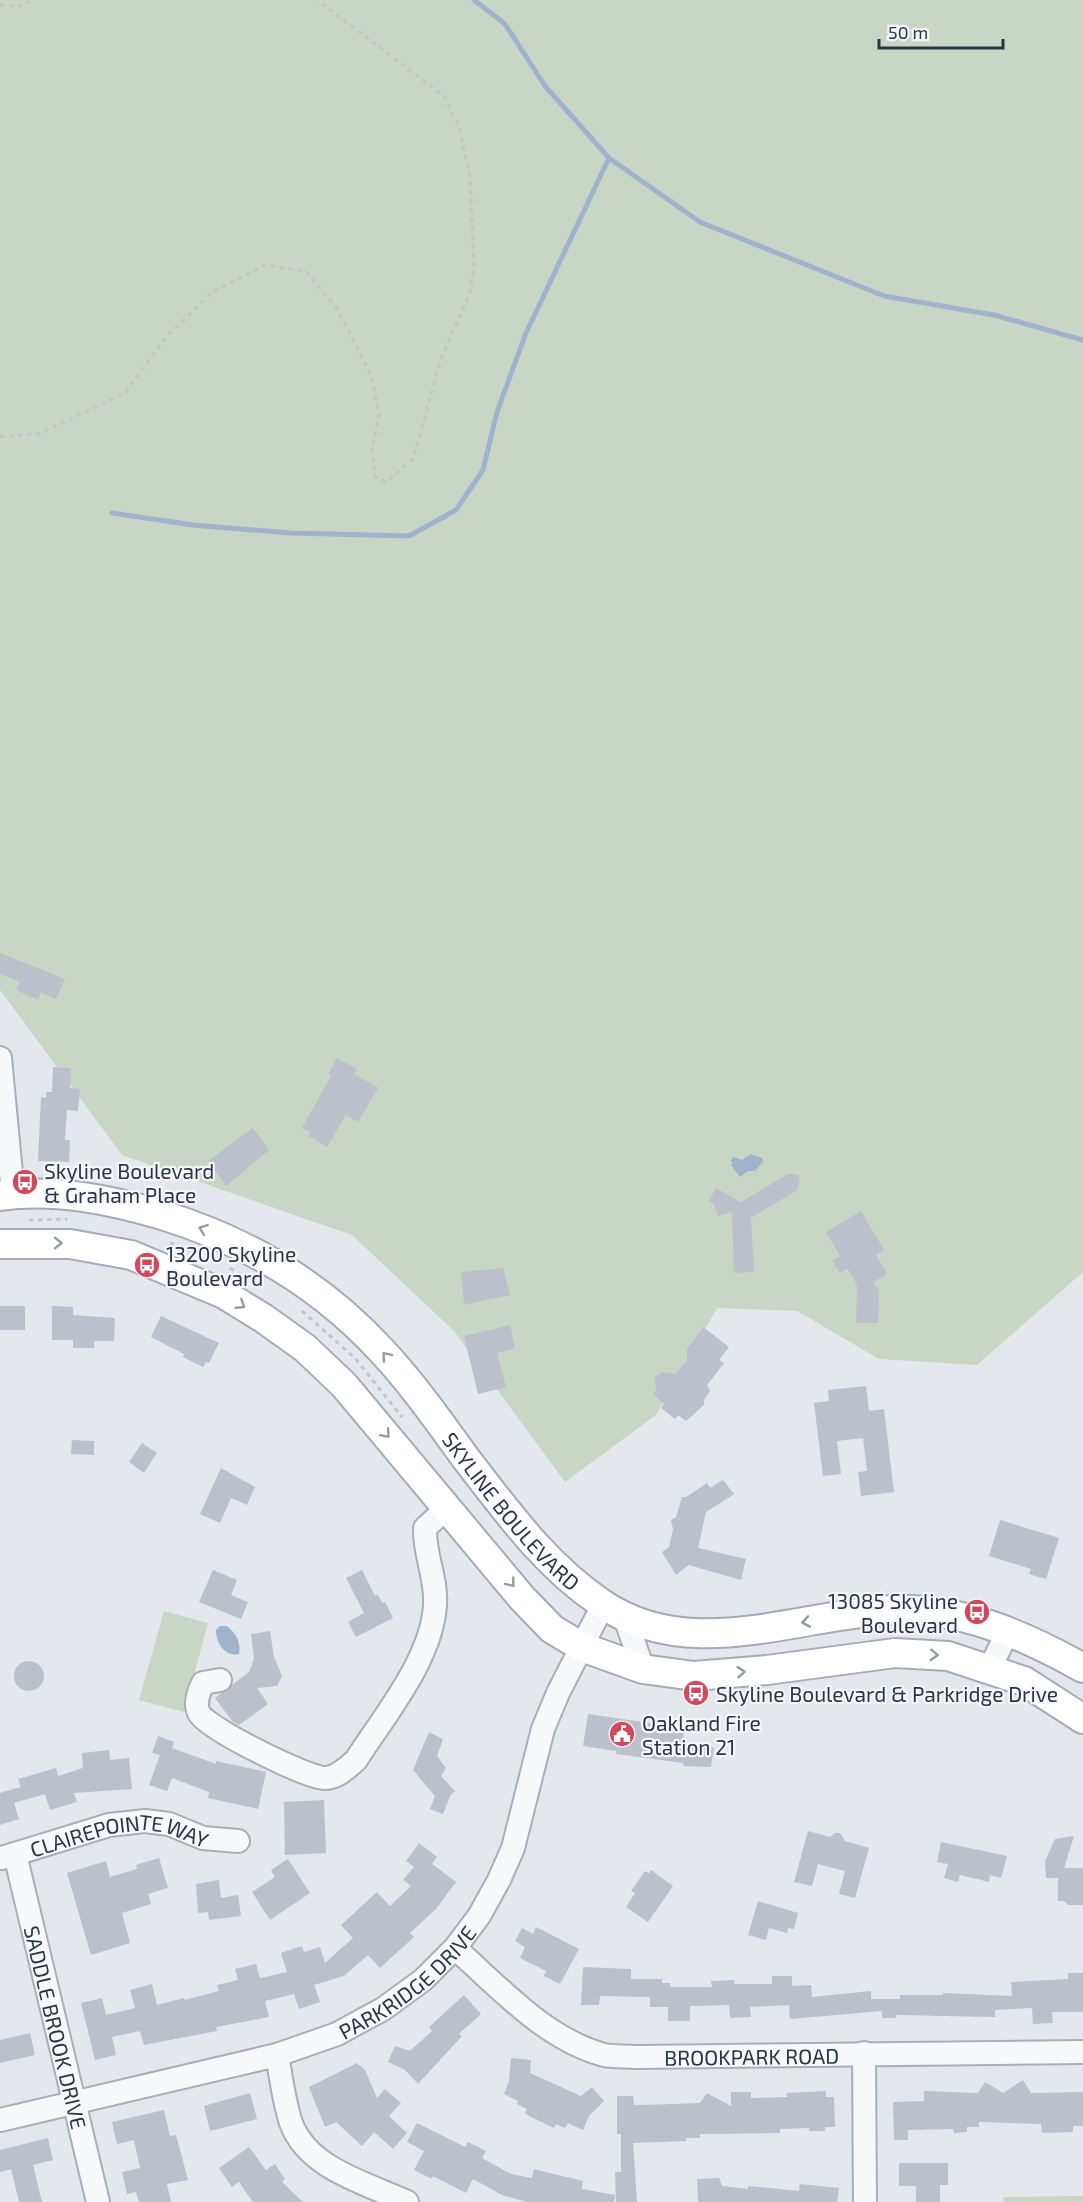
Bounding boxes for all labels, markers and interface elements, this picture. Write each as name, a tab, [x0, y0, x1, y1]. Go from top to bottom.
scale bar	[879, 12, 1004, 50]
text: 50 m	[888, 21, 928, 43]
place label: Skyline Boulevard & Graham Place	[44, 1158, 214, 1207]
bus stop icon: Skyline Boulevard & Graham Place	[10, 1167, 40, 1197]
one-way arrow	[199, 1224, 209, 1237]
one-way arrow	[54, 1237, 63, 1250]
place label: 13200 Skyline Boulevard	[166, 1241, 296, 1290]
bus stop icon: 13200 Skyline Boulevard	[132, 1250, 162, 1280]
one-way arrow	[235, 1298, 245, 1310]
one-way arrow	[383, 1352, 394, 1363]
one-way arrow	[379, 1427, 390, 1438]
street label: SKYLINE BOULEVARD	[438, 1427, 585, 1595]
one-way arrow	[504, 1577, 515, 1588]
place label: 13085 Skyline Boulevard	[828, 1588, 958, 1637]
bus stop icon: 13085 Skyline Boulevard	[962, 1597, 992, 1627]
one-way arrow	[801, 1615, 811, 1628]
one-way arrow	[930, 1649, 939, 1662]
one-way arrow	[736, 1666, 745, 1679]
bus stop icon: Skyline Boulevard & Parkridge Drive	[681, 1678, 711, 1708]
place label: Skyline Boulevard & Parkridge Drive	[716, 1681, 1058, 1706]
place label: Oakland Fire Station 21	[642, 1710, 761, 1759]
public building icon: Oakland Fire Station 21	[607, 1719, 637, 1749]
street label: CLAIREPOINTE WAY	[27, 1808, 213, 1861]
street label: PARKRIDGE DRIVE	[334, 1920, 480, 2043]
street label: SADDLE BROOK DRIVE	[20, 1923, 93, 2131]
street label: BROOKPARK ROAD	[664, 2042, 839, 2069]

